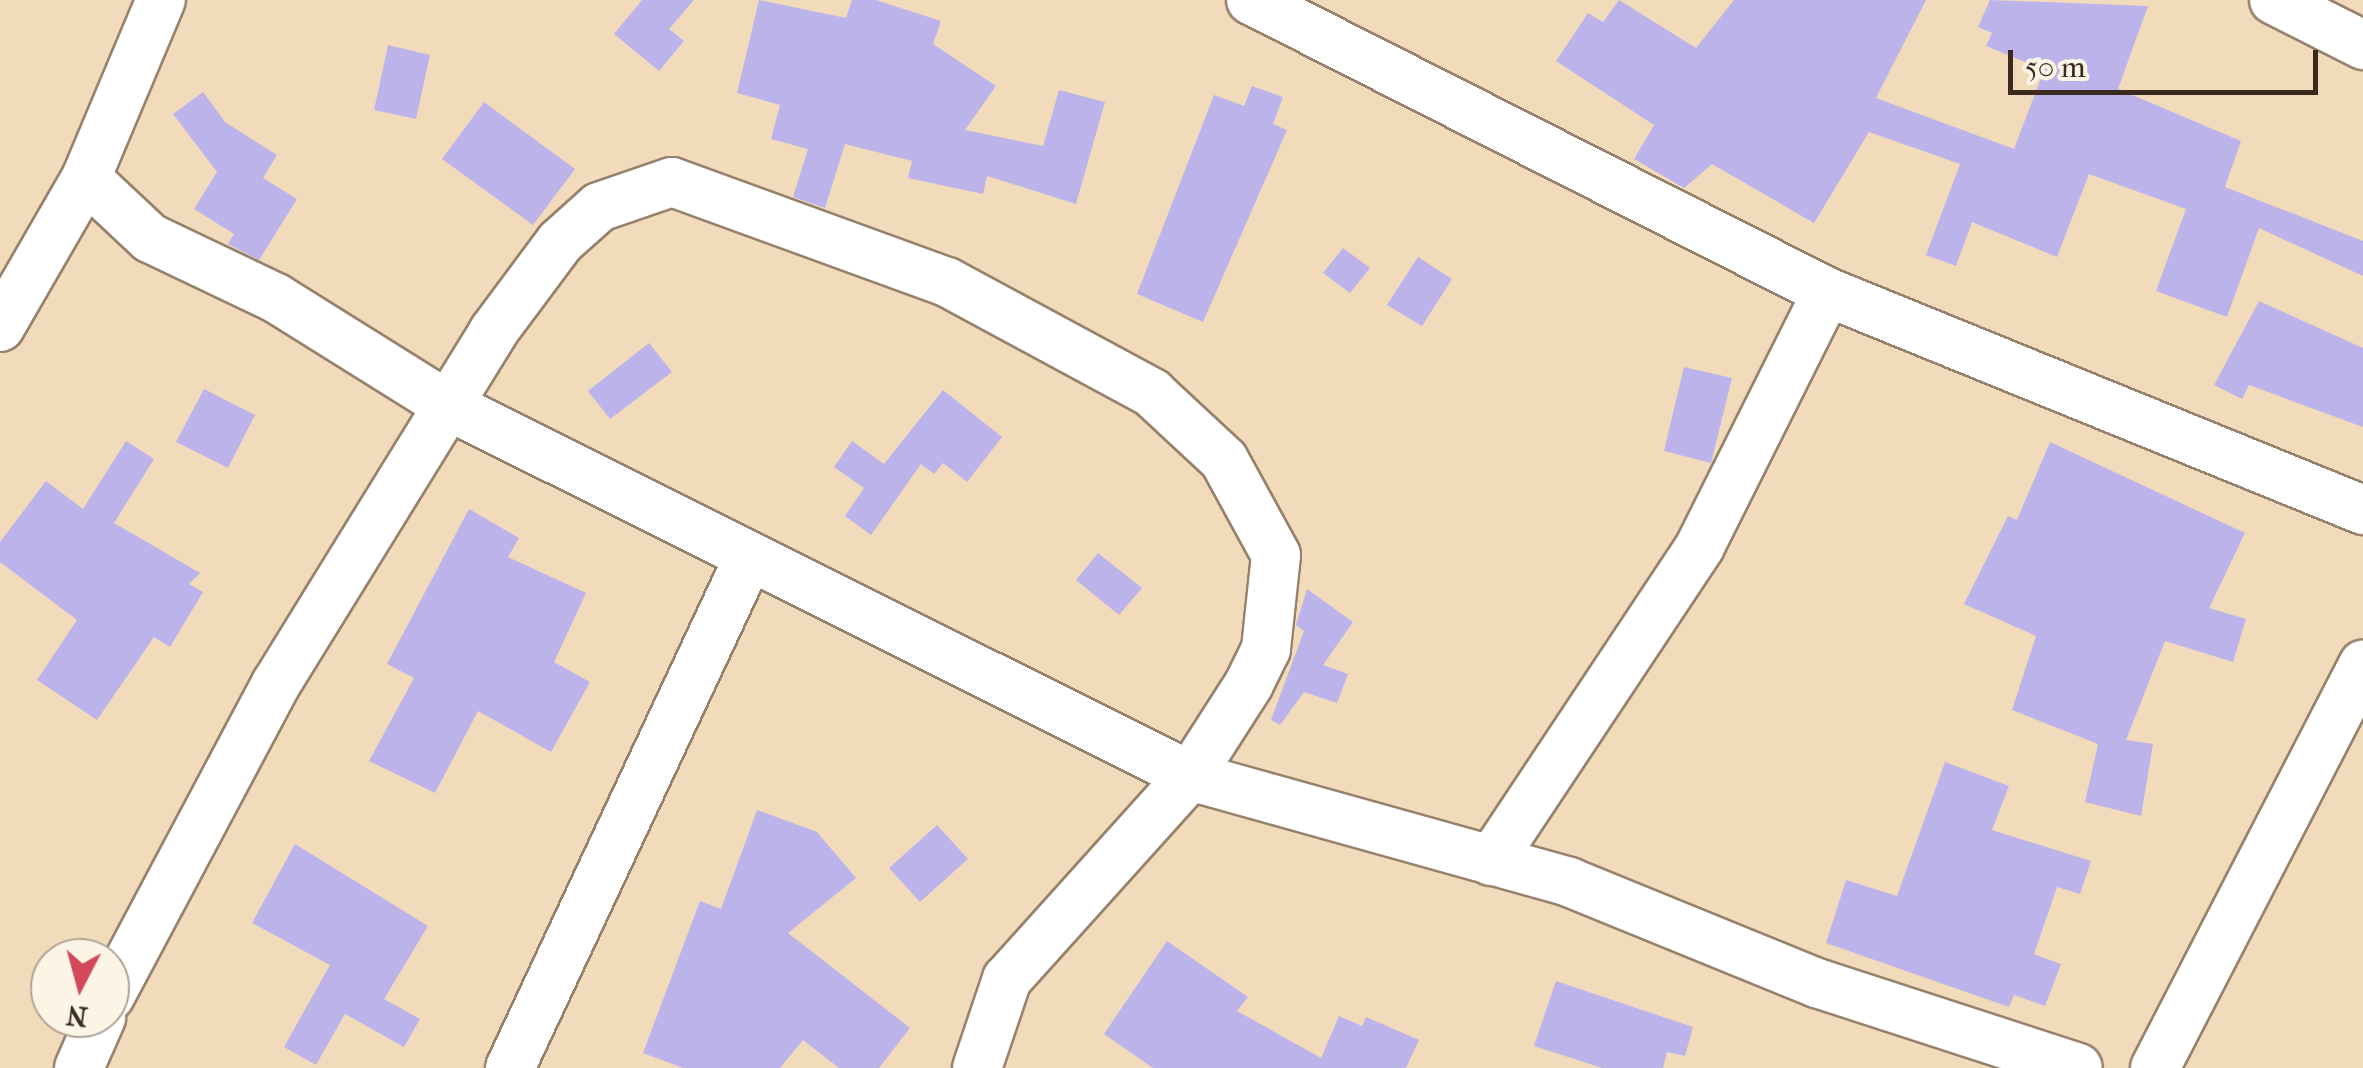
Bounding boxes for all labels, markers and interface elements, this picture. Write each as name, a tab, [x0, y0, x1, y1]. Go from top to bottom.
scale bar	[2013, 30, 2323, 92]
text: 50 m	[2025, 50, 2086, 85]
north arrow	[30, 938, 130, 1038]
text: N	[65, 999, 89, 1034]

